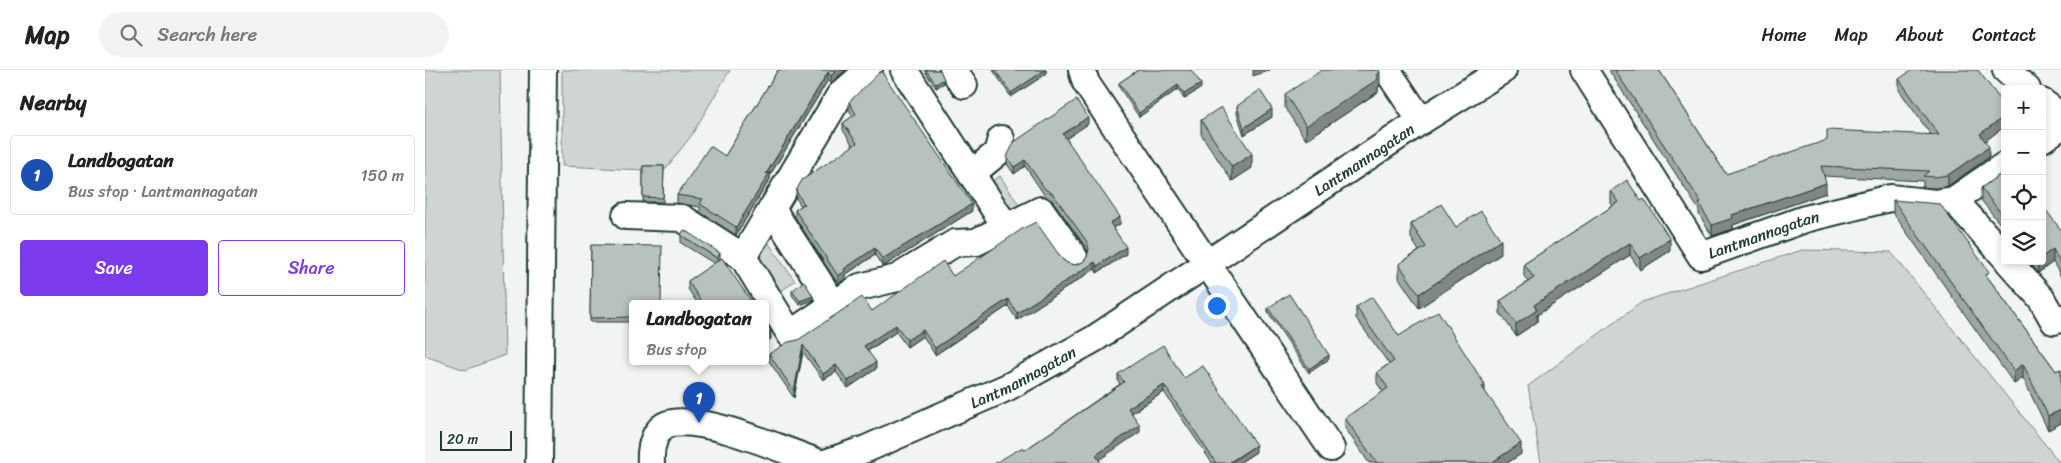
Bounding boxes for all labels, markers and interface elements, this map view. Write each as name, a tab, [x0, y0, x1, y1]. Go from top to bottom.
search box	[99, 12, 449, 57]
text: Map	[25, 14, 69, 56]
text: Search here	[157, 18, 257, 51]
text: Home	[1762, 19, 1807, 51]
text: Map	[1835, 19, 1868, 51]
text: About	[1896, 19, 1944, 51]
text: Contact	[1972, 19, 2036, 51]
icon: search	[117, 21, 145, 49]
text: Nearby	[20, 84, 86, 122]
map controls	[2001, 85, 2046, 265]
button: +	[2001, 85, 2046, 130]
street label: Lantmannagatan	[1307, 115, 1421, 204]
button: −	[2001, 130, 2046, 175]
text: Landbogatan	[68, 144, 174, 177]
text: 1	[34, 161, 40, 190]
text: 150 m	[361, 161, 404, 190]
button: locate	[2001, 175, 2046, 220]
text: Bus stop · Lantmannagatan	[68, 177, 258, 206]
street label: Lantmannagatan	[1704, 201, 1823, 267]
button: layers	[2001, 220, 2046, 265]
button: Save	[20, 240, 208, 296]
button: Share	[218, 240, 405, 296]
your location	[1204, 293, 1230, 319]
popup	[629, 300, 769, 365]
text: Landbogatan	[646, 302, 752, 335]
text: Bus stop	[646, 335, 707, 364]
street label: Lantmannagatan	[965, 337, 1082, 417]
pin: 1	[683, 382, 715, 423]
text: 20 m	[447, 427, 478, 452]
scale bar	[440, 428, 513, 451]

